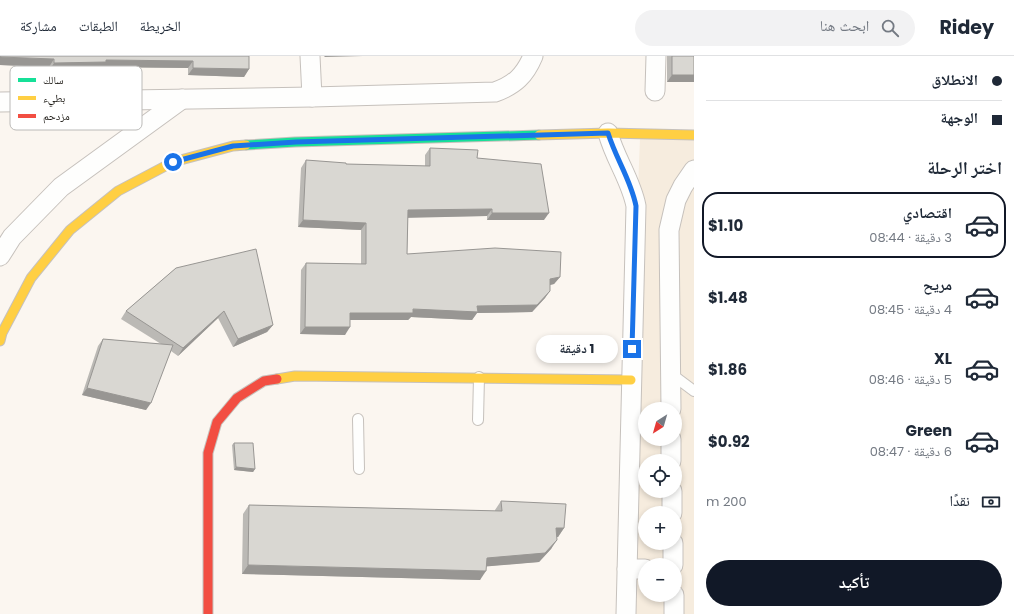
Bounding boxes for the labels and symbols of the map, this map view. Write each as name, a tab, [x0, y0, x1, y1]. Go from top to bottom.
legend	[10, 66, 142, 130]
text: سالك	[43, 72, 63, 88]
text: بطيء	[43, 90, 65, 107]
text: مزدحم	[43, 108, 70, 124]
route start	[164, 153, 182, 171]
callout: 1 دقيقة	[536, 335, 618, 363]
route end	[623, 340, 641, 358]
north arrow	[638, 402, 682, 446]

